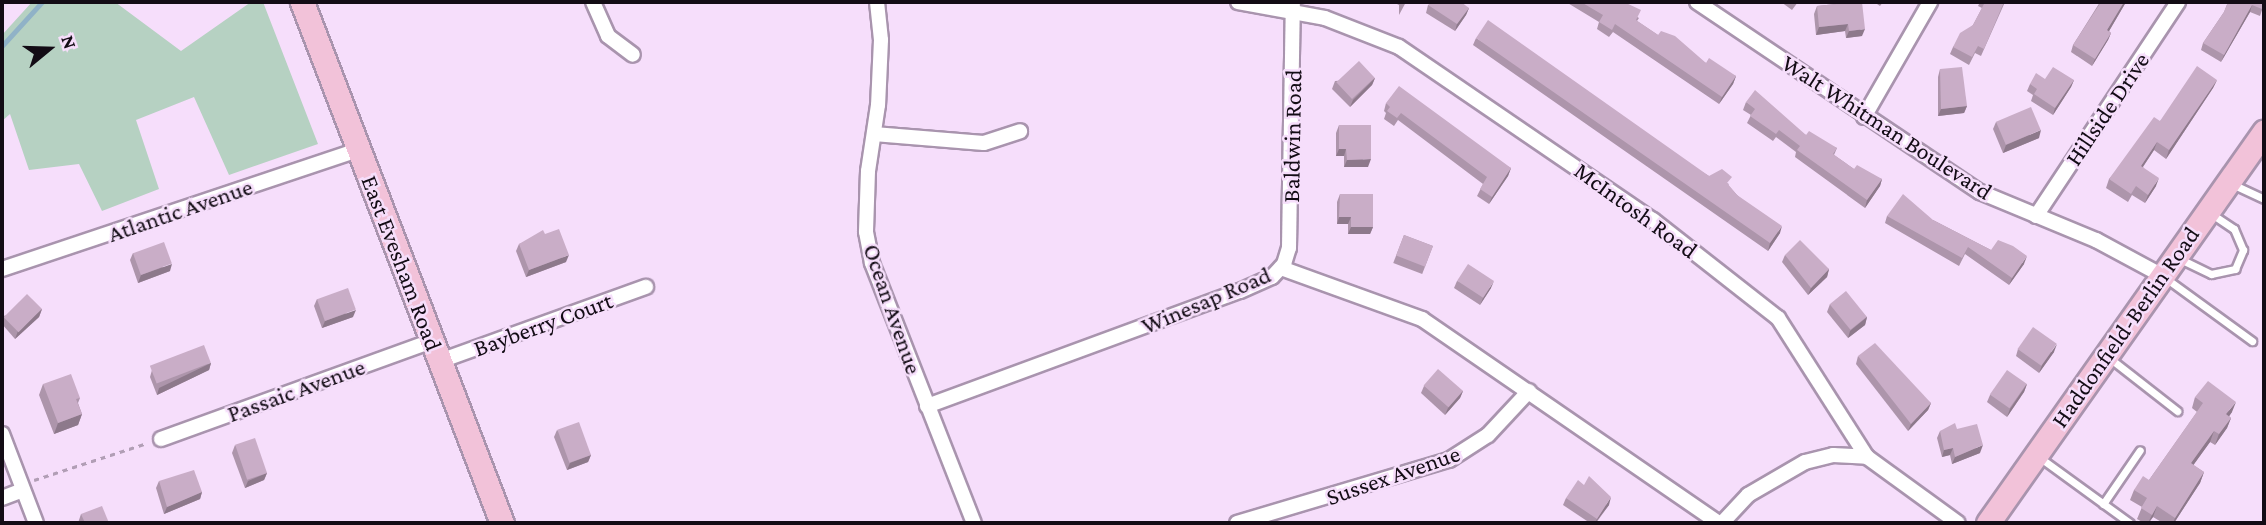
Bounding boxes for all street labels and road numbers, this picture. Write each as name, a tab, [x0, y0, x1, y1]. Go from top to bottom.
street label: Hillside Drive	[2059, 47, 2155, 171]
street label: Walt Whitman Boulevard	[1776, 48, 1998, 206]
street label: Baldwin Road	[1276, 69, 1308, 203]
street label: McIntosh Road	[1569, 156, 1703, 264]
street label: East Evesham Road	[355, 171, 449, 355]
street label: Atlantic Avenue	[104, 172, 256, 248]
street label: Haddonfield-Berlin Road	[2045, 221, 2205, 433]
street label: Ocean Avenue	[857, 240, 929, 378]
street label: Winesap Road	[1137, 260, 1275, 340]
street label: Bayberry Court	[470, 286, 616, 362]
street label: Passaic Avenue	[223, 352, 369, 428]
street label: Sussex Avenue	[1322, 439, 1464, 511]

